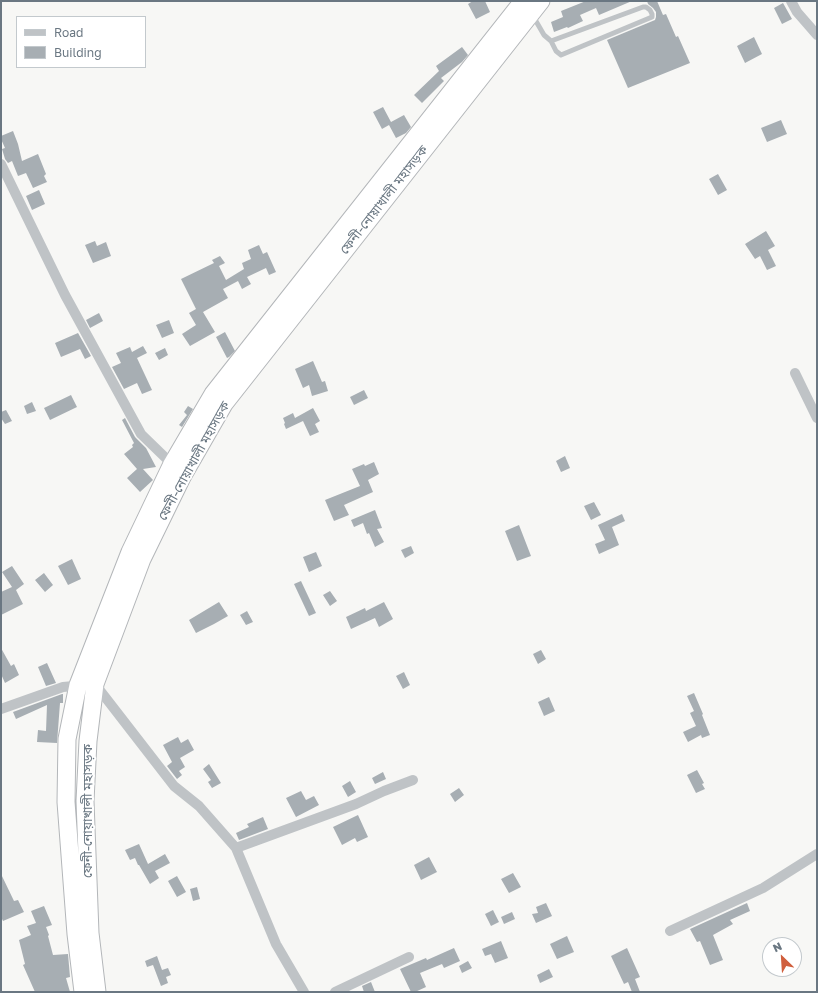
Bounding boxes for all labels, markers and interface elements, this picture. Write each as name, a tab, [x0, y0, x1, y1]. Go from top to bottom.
legend	[16, 16, 146, 68]
text: Road	[54, 25, 83, 40]
text: Building	[54, 45, 102, 60]
street label: ফেনী-নোয়াখালী মহাসড়ক	[337, 142, 431, 258]
street label: ফেনী-নোয়াখালী মহাসড়ক	[155, 399, 233, 523]
street label: ফেনী-নোয়াখালী মহাসড়ক	[80, 744, 96, 878]
north arrow	[762, 937, 802, 977]
text: N	[771, 939, 784, 954]

